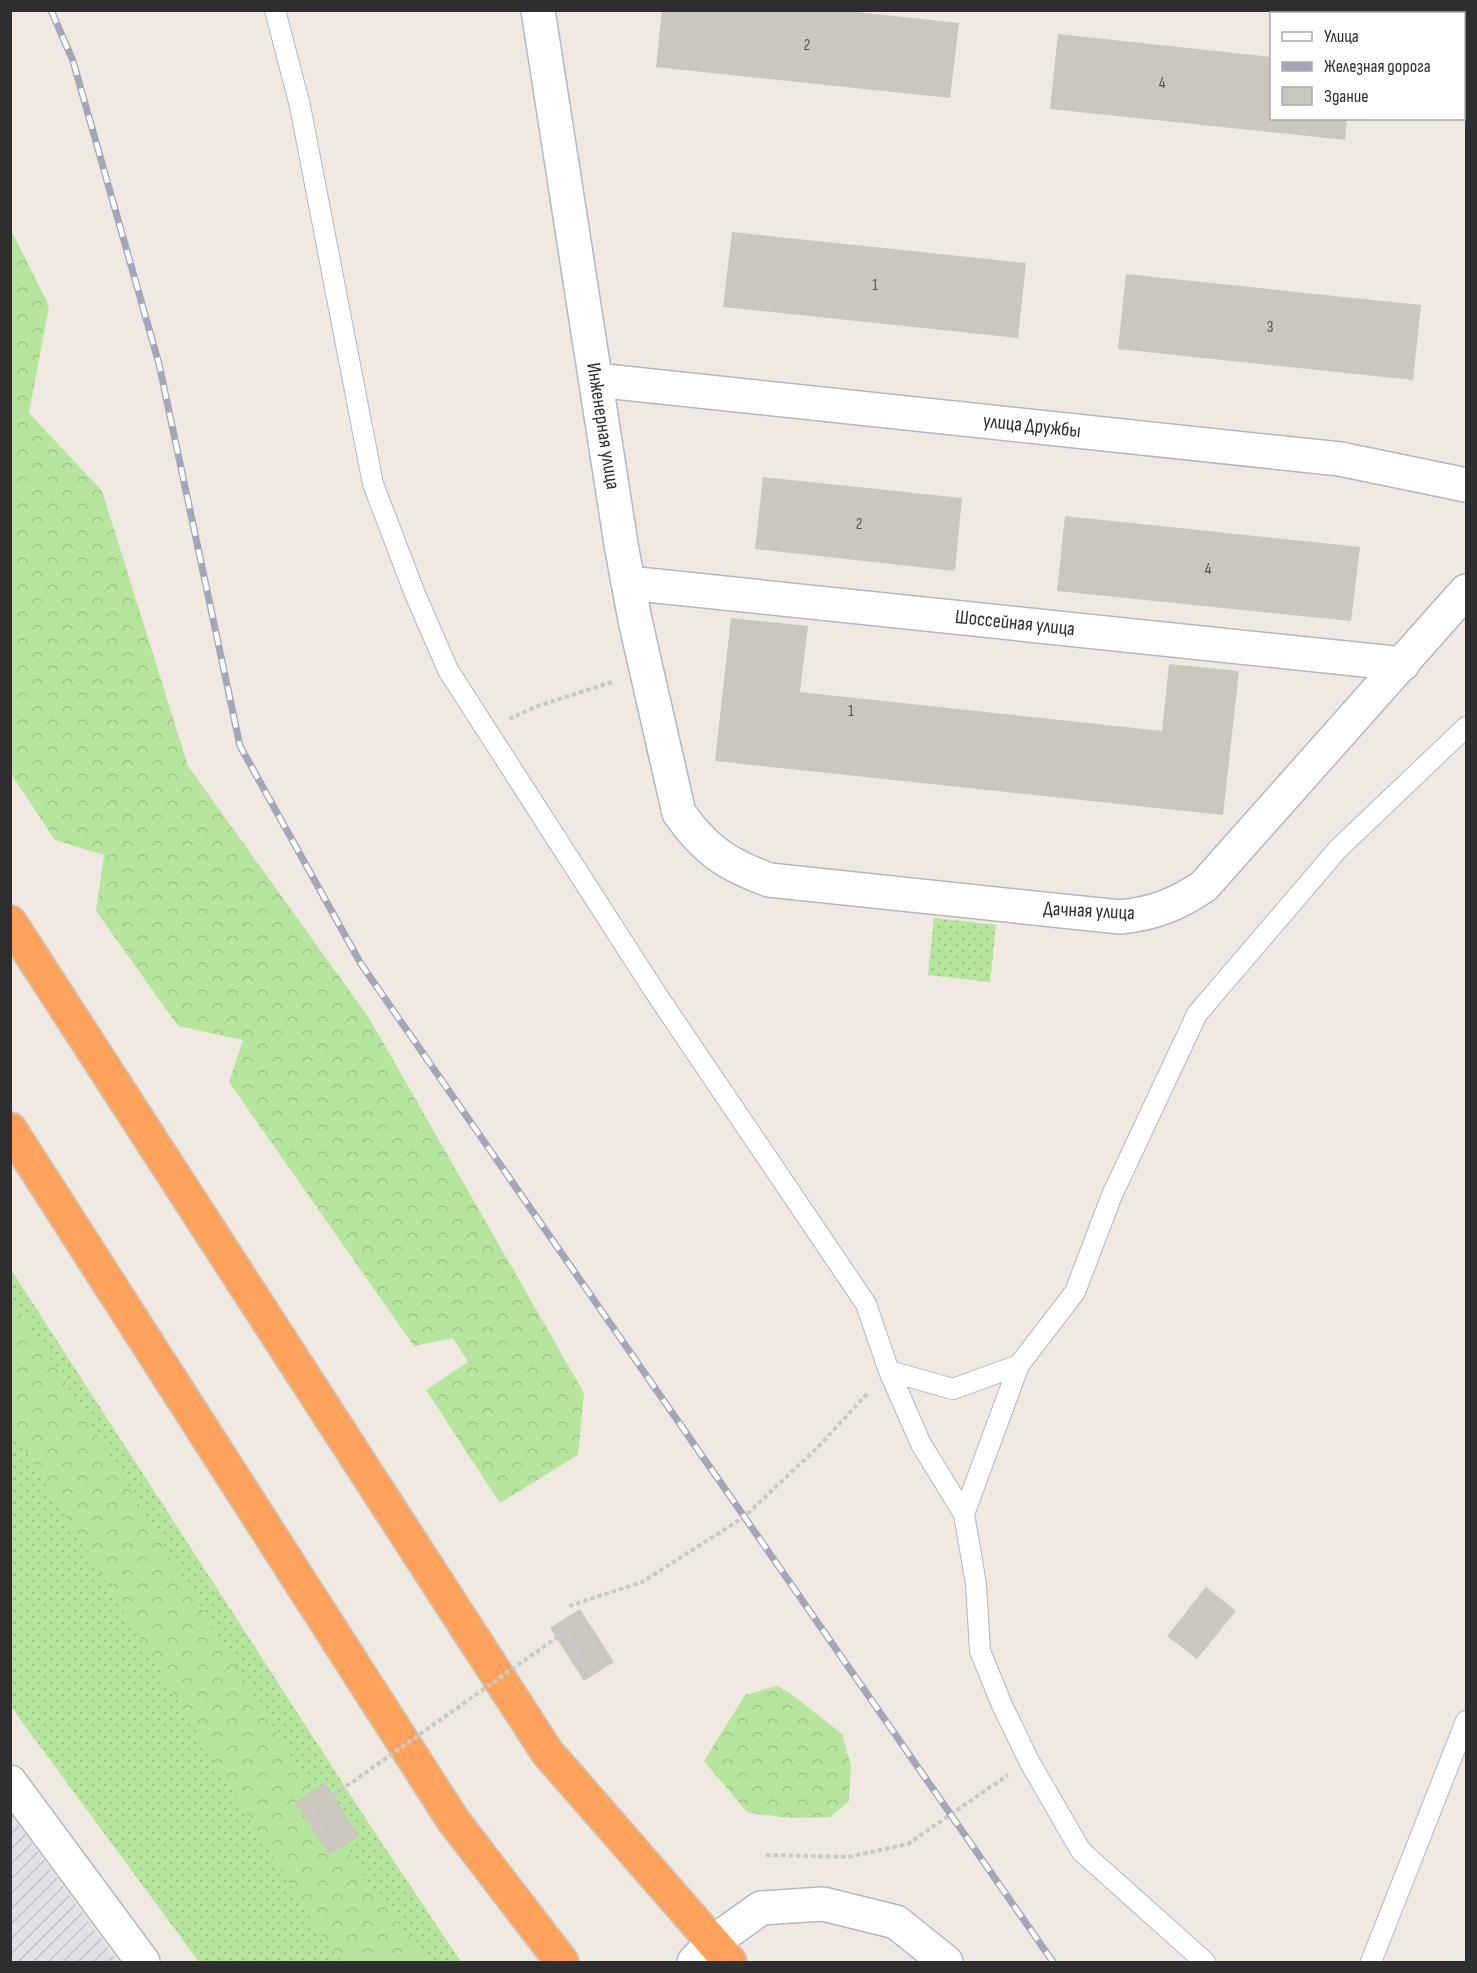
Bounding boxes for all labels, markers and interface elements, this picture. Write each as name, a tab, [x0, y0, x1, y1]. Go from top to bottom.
legend	[1270, 12, 1465, 120]
text: Улица	[1324, 26, 1359, 47]
house number: 2	[804, 36, 810, 55]
text: Железная дорога	[1324, 56, 1431, 77]
house number: 4	[1159, 74, 1166, 93]
text: Здание	[1324, 86, 1369, 107]
house number: 1	[872, 276, 878, 295]
house number: 3	[1267, 318, 1273, 337]
street label: Инженерная улица	[581, 361, 625, 491]
street label: улица Дружбы	[982, 409, 1082, 443]
house number: 2	[856, 515, 862, 534]
house number: 4	[1205, 560, 1212, 579]
street label: Шоссейная улица	[954, 605, 1076, 641]
house number: 1	[848, 702, 854, 721]
street label: Дачная улица	[1043, 897, 1135, 925]

